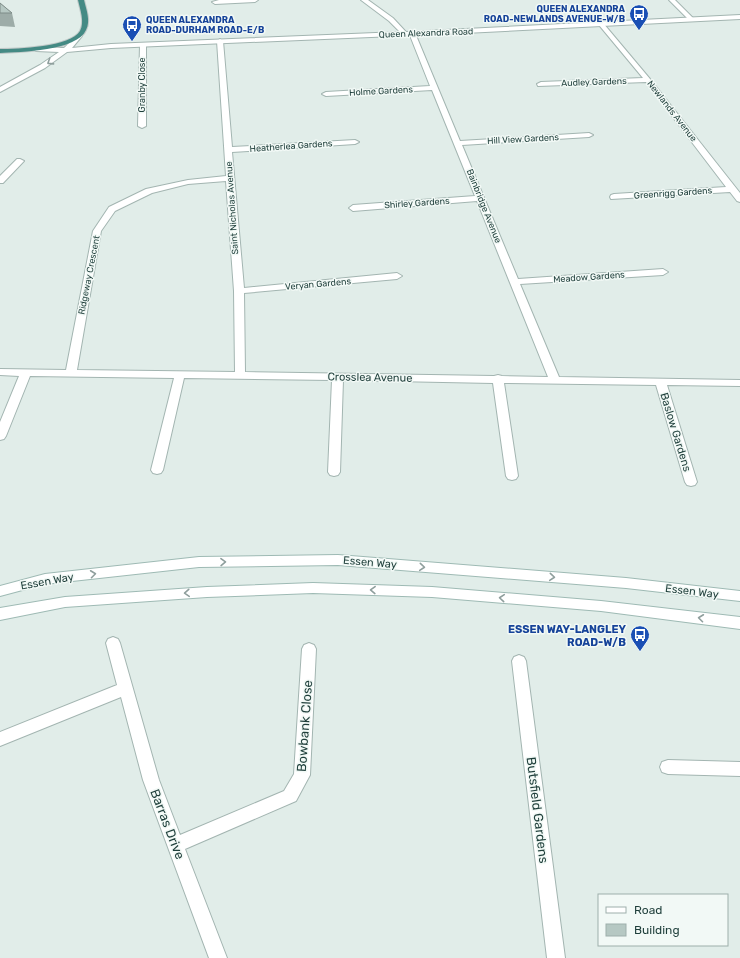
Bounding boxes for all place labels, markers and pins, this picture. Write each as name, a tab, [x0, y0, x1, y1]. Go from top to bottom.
bus stop icon: QUEEN ALEXANDRA ROAD-NEWLANDS AVENUE-W/B	[628, 3, 650, 31]
place label: QUEEN ALEXANDRA ROAD-NEWLANDS AVENUE-W/B	[484, 4, 626, 24]
bus stop icon: QUEEN ALEXANDRA ROAD-DURHAM ROAD-E/B	[121, 14, 143, 42]
place label: QUEEN ALEXANDRA ROAD-DURHAM ROAD-E/B	[146, 15, 264, 35]
place label: ESSEN WAY-LANGLEY ROAD-W/B	[508, 623, 627, 649]
bus stop icon: ESSEN WAY-LANGLEY ROAD-W/B	[629, 624, 651, 652]

